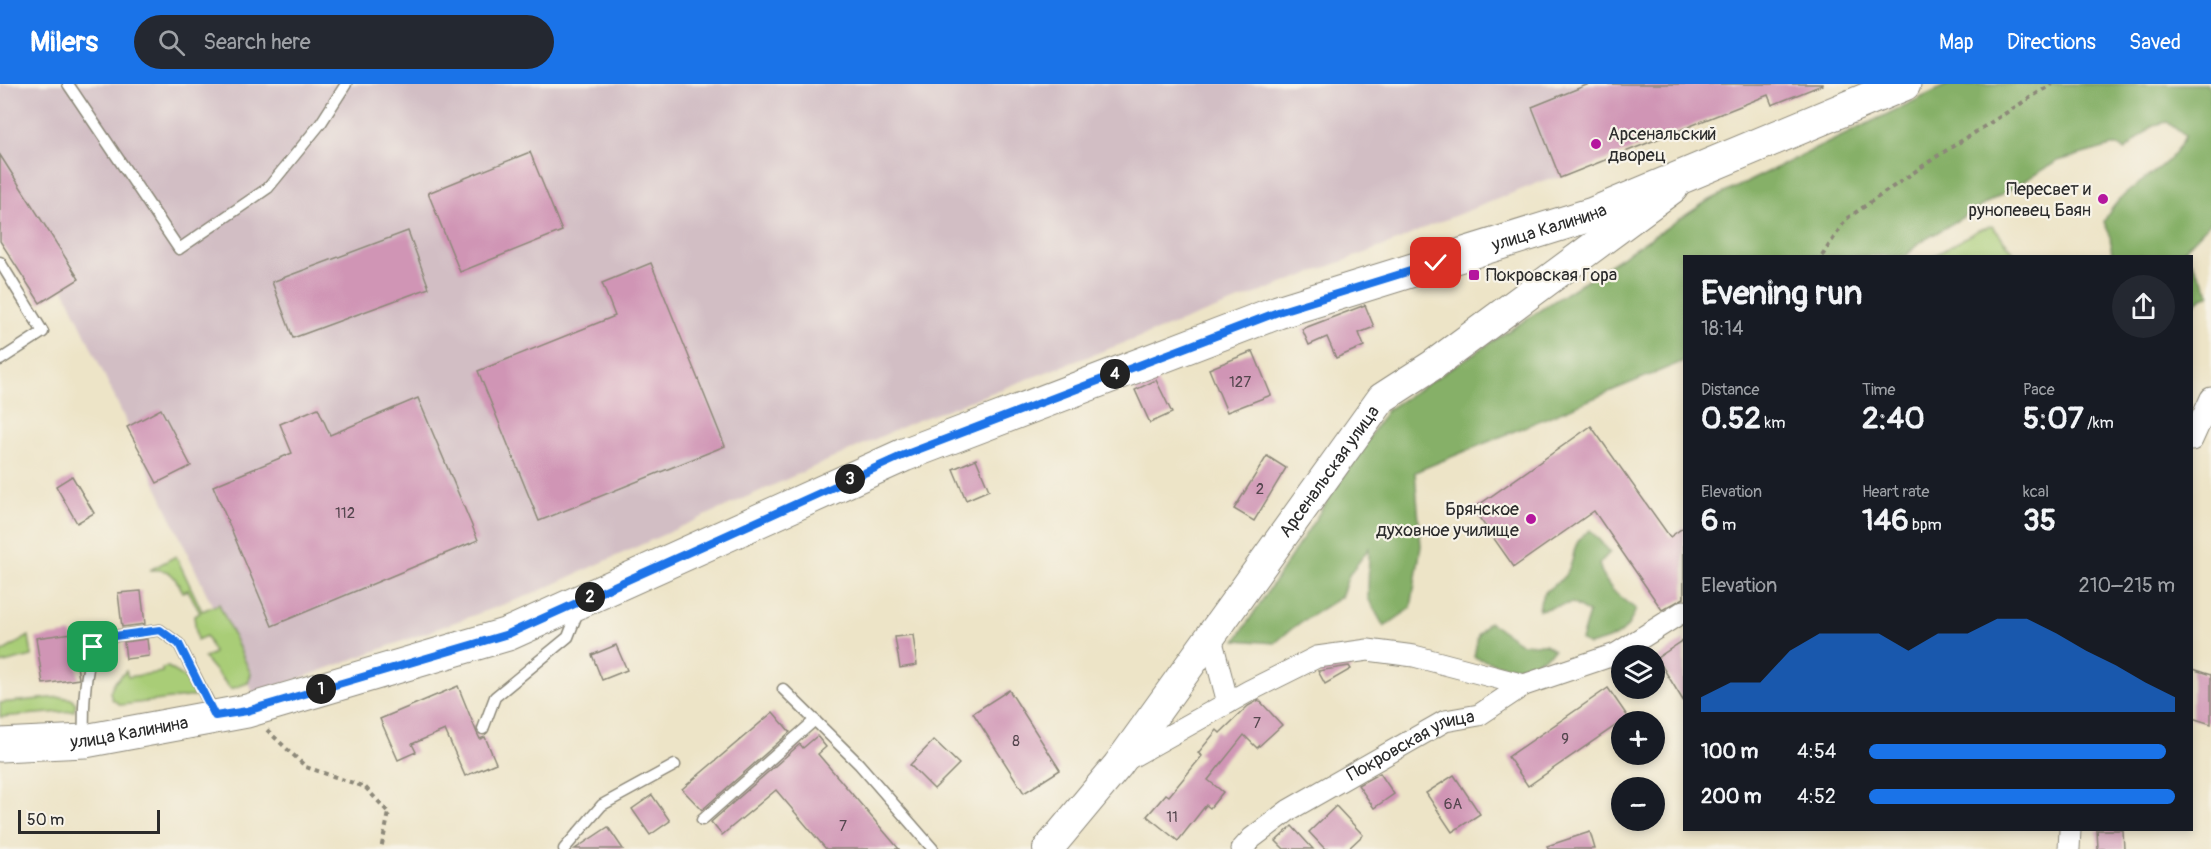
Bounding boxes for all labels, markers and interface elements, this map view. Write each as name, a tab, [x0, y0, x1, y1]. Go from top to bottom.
search box	[134, 15, 554, 69]
text: Milers	[30, 25, 98, 60]
icon: search	[155, 26, 188, 59]
text: Search here	[203, 28, 311, 56]
text: Map	[1939, 29, 1974, 56]
text: Directions	[2007, 29, 2096, 56]
text: Saved	[2129, 29, 2181, 56]
place label: Арсенальский дворец	[1608, 123, 1716, 167]
marker: Арсенальский дворец	[1589, 137, 1603, 151]
place label: Пересвет и рунопевец Баян	[1969, 178, 2091, 222]
marker: Пересвет и рунопевец Баян	[2096, 192, 2110, 206]
street label: улица Калинина	[1488, 198, 1610, 257]
pin	[1410, 237, 1461, 288]
icon: check	[1419, 246, 1452, 279]
place label: Покровская Гора	[1486, 264, 1617, 287]
marker: Покровская Гора	[1467, 268, 1481, 282]
text: Evening run	[1701, 273, 1862, 314]
button: share	[2112, 275, 2175, 338]
text: 18:14	[1701, 316, 1744, 341]
pin: 4	[1100, 359, 1130, 389]
text: 4	[1110, 364, 1120, 384]
house number: 127	[1229, 373, 1251, 392]
text: Distance	[1701, 380, 1760, 400]
text: Time	[1862, 380, 1895, 400]
text: Pace	[2023, 380, 2055, 400]
text: 0.52	[1701, 400, 1761, 437]
text: 2:40	[1862, 400, 1925, 437]
text: 5:07	[2023, 400, 2084, 437]
street label: Арсенальская улица	[1274, 401, 1384, 542]
text: km	[1761, 413, 1785, 433]
text: /km	[2084, 413, 2114, 433]
pin: 3	[835, 464, 865, 494]
text: 3	[846, 469, 854, 489]
house number: 2	[1256, 480, 1264, 499]
text: Elevation	[1701, 482, 1762, 502]
text: Heart rate	[1862, 482, 1929, 502]
text: kcal	[2023, 482, 2049, 502]
place label: Брянское духовное училище	[1376, 498, 1519, 542]
text: 6	[1701, 502, 1718, 539]
text: 146	[1862, 502, 1909, 539]
text: 35	[2023, 502, 2056, 539]
house number: 112	[335, 504, 355, 523]
marker: Брянское духовное училище	[1524, 512, 1538, 526]
text: m	[1718, 515, 1736, 535]
text: bpm	[1909, 515, 1942, 535]
text: Elevation	[1701, 573, 1777, 598]
text: 210–215 m	[2079, 573, 2175, 598]
pin: 2	[575, 582, 605, 612]
text: 2	[586, 587, 594, 607]
pin	[67, 621, 118, 672]
icon: arrive	[76, 630, 109, 663]
map controls	[1611, 645, 1665, 831]
button: layers	[1611, 645, 1665, 699]
pin: 1	[306, 674, 336, 704]
text: 1	[318, 679, 324, 699]
street label: Покровская улица	[1343, 705, 1476, 786]
street label: улица Калинина	[69, 711, 190, 753]
button: +	[1611, 711, 1665, 765]
house number: 7	[1253, 714, 1261, 733]
house number: 9	[1561, 730, 1569, 749]
house number: 8	[1012, 732, 1020, 751]
text: 100 m	[1701, 739, 1758, 764]
text: 4:54	[1797, 739, 1836, 764]
button: −	[1611, 777, 1665, 831]
text: 200 m	[1701, 784, 1762, 809]
text: 4:52	[1797, 784, 1836, 809]
house number: 6А	[1444, 795, 1462, 814]
scale bar	[18, 807, 160, 834]
house number: 11	[1166, 808, 1178, 827]
text: 50 m	[27, 810, 64, 830]
house number: 7	[839, 817, 847, 836]

